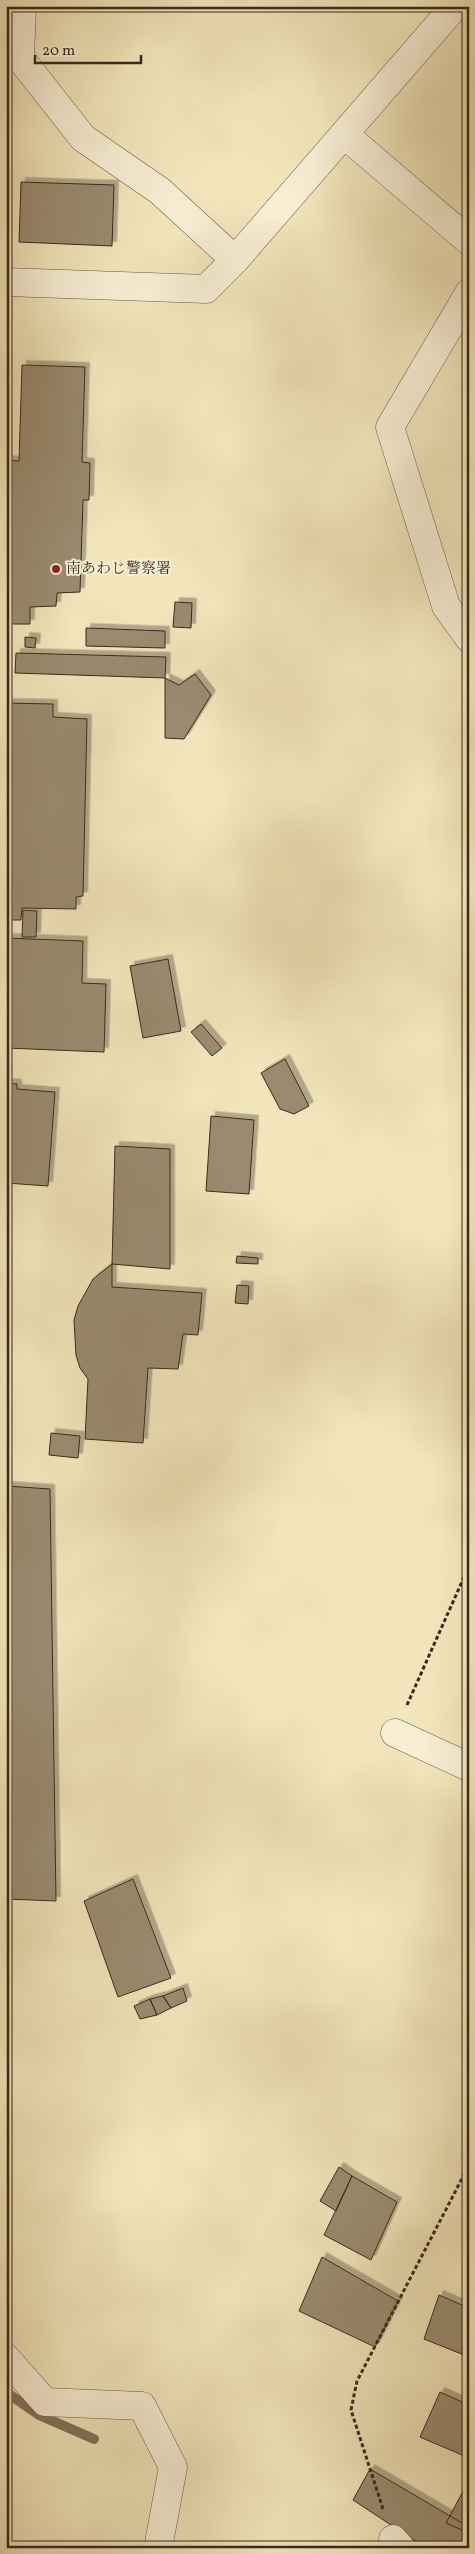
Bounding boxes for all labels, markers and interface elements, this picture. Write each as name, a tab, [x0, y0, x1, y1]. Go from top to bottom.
scale bar	[35, 32, 141, 64]
text: 20 m	[42, 41, 75, 62]
place label: 南あわじ警察署	[66, 559, 171, 580]
marker: 南あわじ警察署	[50, 563, 62, 575]

